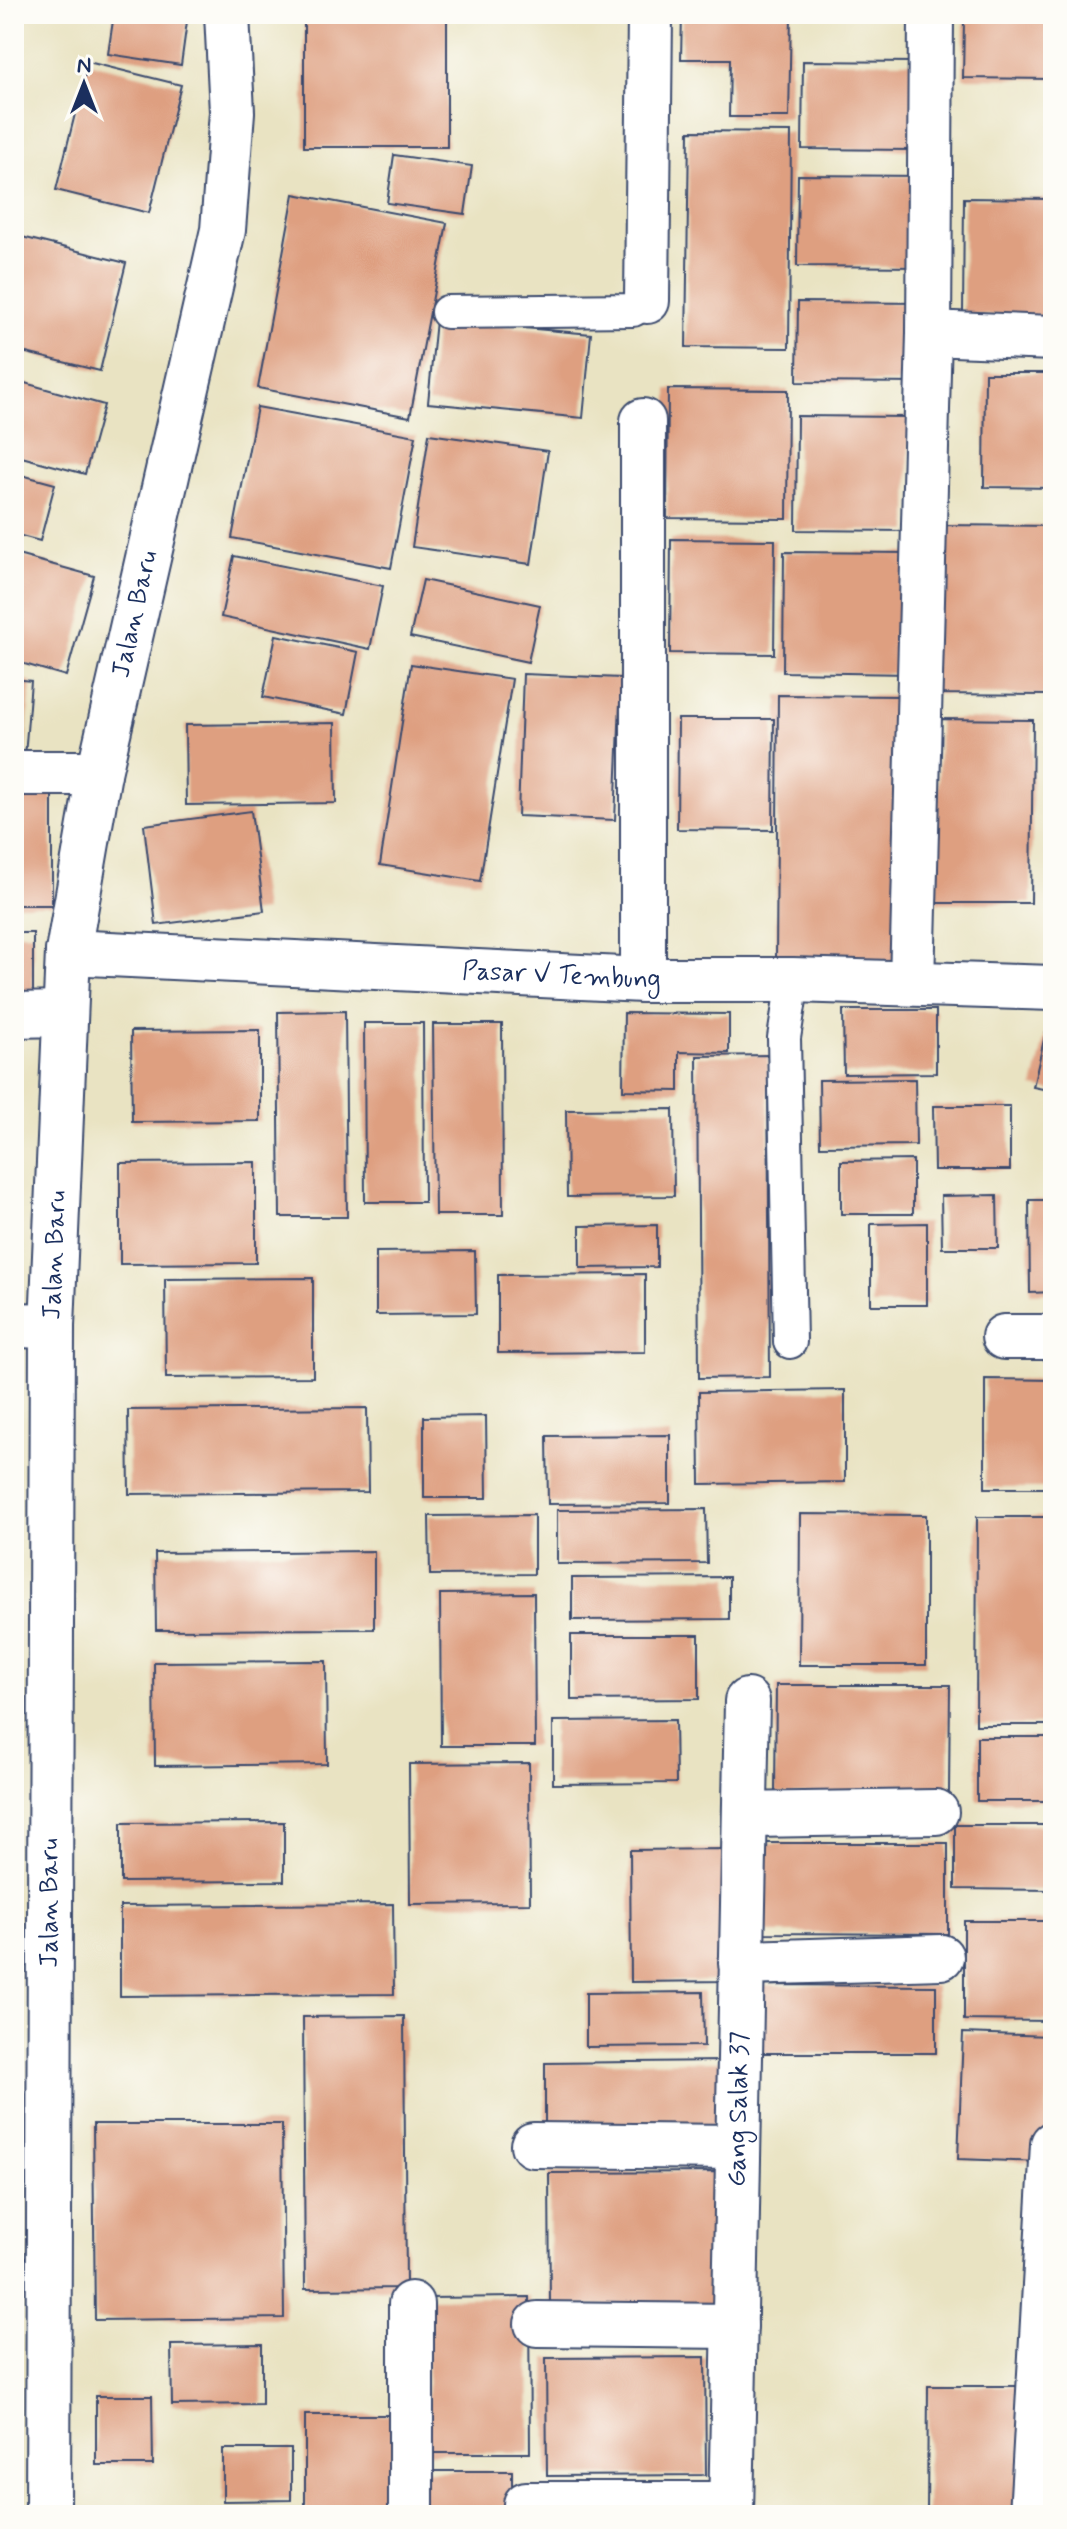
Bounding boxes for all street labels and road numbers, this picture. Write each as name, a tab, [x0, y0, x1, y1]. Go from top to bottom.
street label: Jalan Baru	[104, 547, 166, 681]
street label: Pasar V Tembung	[461, 954, 661, 999]
street label: Jalan Baru	[35, 1190, 75, 1320]
street label: Jalan Baru	[33, 1838, 67, 1968]
street label: Gang Salak 37	[720, 2031, 758, 2187]

